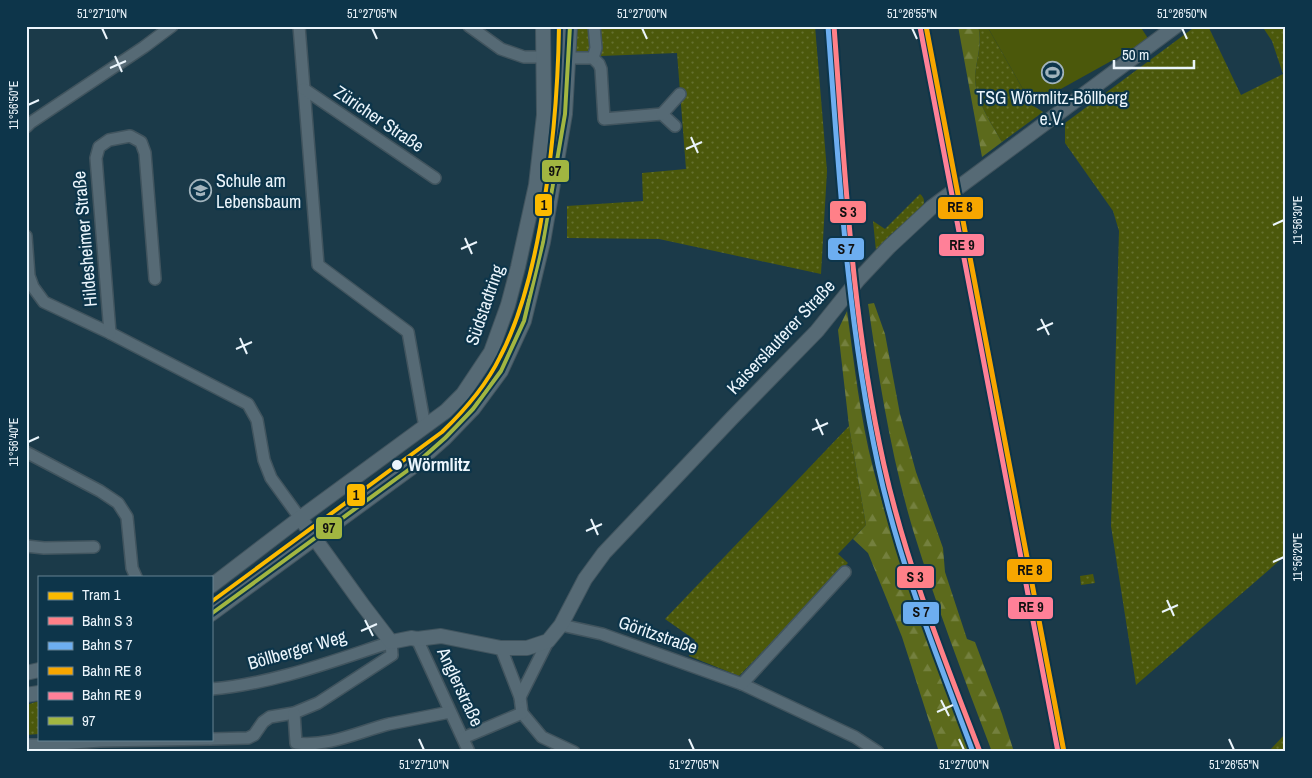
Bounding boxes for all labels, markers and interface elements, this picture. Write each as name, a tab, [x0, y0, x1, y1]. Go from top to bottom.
text: 51°27'10"N	[77, 6, 127, 22]
text: 51°27'05"N	[347, 6, 397, 22]
text: 51°27'00"N	[617, 6, 667, 22]
text: 51°26'55"N	[887, 6, 937, 22]
text: 51°26'50"N	[1157, 6, 1207, 22]
scale bar	[1114, 38, 1194, 70]
text: 50 m	[1122, 44, 1149, 65]
sports icon: TSG Wörmlitz-Böllberg e.V.	[1040, 61, 1064, 85]
street label: Züricher Straße	[329, 79, 429, 158]
text: 11°56'50"E	[6, 81, 22, 129]
place label: TSG Wörmlitz-Böllberg e.V.	[976, 85, 1129, 131]
line badge: 97	[541, 159, 570, 183]
text: 97	[549, 162, 562, 180]
place label: Schule am Lebensbaum	[216, 168, 301, 214]
street label: Hildesheimer Straße	[66, 170, 103, 308]
school or university icon: Schule am Lebensbaum	[188, 179, 212, 203]
line badge: 1	[534, 193, 553, 217]
text: 1	[541, 196, 548, 214]
line badge: RE 8	[937, 196, 984, 220]
text: 11°56'30"E	[1290, 196, 1306, 244]
text: RE 8	[947, 198, 973, 216]
line badge: S 3	[829, 200, 867, 224]
text: S 3	[839, 203, 857, 221]
line badge: RE 9	[938, 233, 985, 257]
text: RE 9	[949, 236, 975, 254]
line badge: S 7	[827, 237, 865, 261]
text: S 7	[837, 240, 855, 258]
street label: Südstadtring	[459, 260, 510, 348]
street label: Kaiserslauterer Straße	[721, 274, 840, 399]
text: 11°56'40"E	[6, 418, 22, 466]
place label: Wörmlitz	[408, 452, 471, 477]
marker: Wörmlitz	[390, 458, 404, 472]
line badge: 1	[346, 483, 366, 507]
text: 1	[353, 486, 360, 504]
line badge: 97	[315, 516, 343, 540]
text: 97	[323, 519, 336, 537]
text: 11°56'20"E	[1290, 533, 1306, 581]
line badge: RE 8	[1006, 558, 1053, 583]
text: RE 8	[1017, 561, 1043, 579]
line badge: S 3	[896, 565, 935, 589]
text: S 3	[906, 568, 924, 586]
legend	[38, 576, 212, 740]
text: Tram 1	[82, 584, 121, 605]
line badge: RE 9	[1007, 596, 1054, 620]
text: RE 9	[1018, 598, 1044, 616]
line badge: S 7	[902, 601, 940, 625]
text: S 7	[912, 603, 930, 621]
street label: Göritzstraße	[615, 609, 701, 660]
text: Bahn S 3	[82, 610, 133, 631]
street label: Böllberger Weg	[245, 623, 350, 676]
text: Bahn S 7	[82, 634, 133, 655]
street label: Anglerstraße	[431, 642, 490, 730]
text: Bahn RE 8	[82, 660, 142, 681]
text: Bahn RE 9	[82, 684, 142, 705]
text: 97	[82, 710, 96, 731]
text: 51°27'10"N	[399, 757, 449, 773]
text: 51°27'05"N	[669, 757, 719, 773]
text: 51°27'00"N	[939, 757, 989, 773]
text: 51°26'55"N	[1209, 757, 1259, 773]

